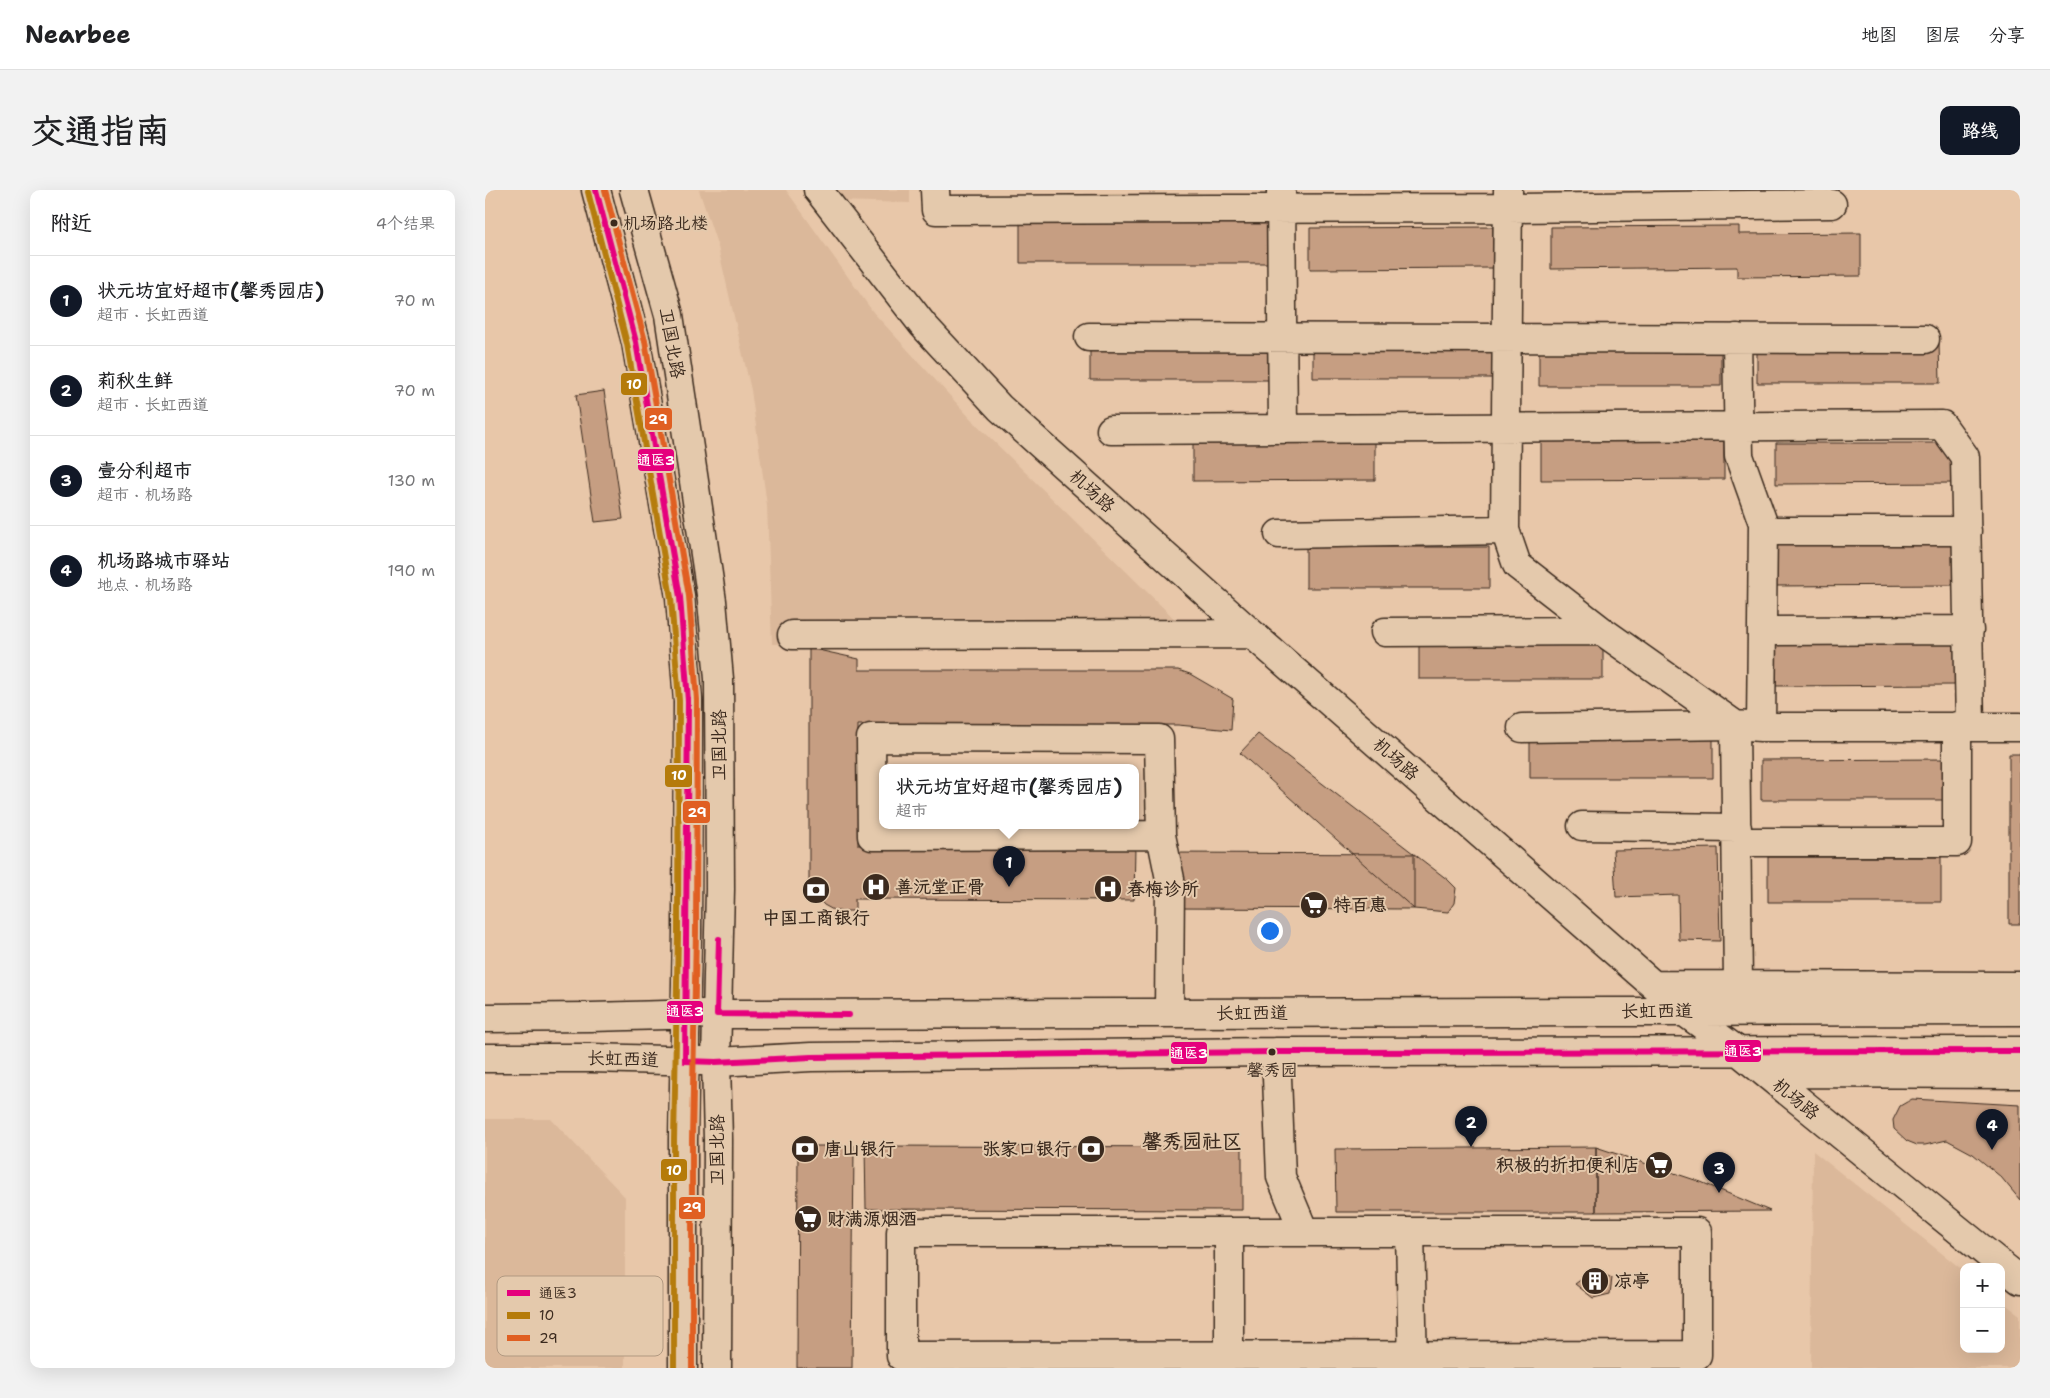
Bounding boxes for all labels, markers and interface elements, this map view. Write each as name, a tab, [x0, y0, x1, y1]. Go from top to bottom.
text: Nearbee	[25, 19, 131, 51]
text: 地图	[1861, 23, 1897, 47]
text: 图层	[1925, 23, 1961, 47]
text: 分享	[1989, 23, 2025, 47]
button: 路线	[1940, 106, 2020, 155]
text: 交通指南	[30, 107, 170, 154]
text: 附近	[50, 209, 92, 237]
place label: 机场路北楼	[623, 212, 708, 234]
text: 4个结果	[376, 213, 435, 234]
marker: 机场路北楼	[609, 218, 619, 228]
text: 状元坊宜好超市(馨秀园店)	[97, 278, 324, 303]
text: 1	[62, 290, 70, 311]
text: 70 m	[394, 290, 435, 311]
text: 超市 · 长虹西道	[97, 304, 208, 325]
street label: 卫国北路	[654, 305, 690, 381]
text: 莉秋生鲜	[97, 368, 173, 393]
line badge: 10	[620, 372, 648, 396]
text: 10	[626, 375, 642, 393]
text: 2	[60, 380, 72, 401]
text: 70 m	[394, 380, 435, 401]
text: 超市 · 长虹西道	[97, 394, 208, 415]
line badge: 29	[644, 407, 673, 431]
text: 29	[648, 410, 668, 428]
line badge: 通医3	[637, 448, 675, 472]
text: 通医3	[637, 451, 675, 469]
text: 壹分利超市	[97, 458, 192, 483]
street label: 机场路	[1064, 464, 1120, 518]
text: 3	[60, 470, 72, 491]
text: 130 m	[388, 470, 435, 491]
text: 超市 · 机场路	[97, 484, 192, 505]
text: 机场路城市驿站	[97, 548, 230, 573]
text: 4	[60, 560, 72, 581]
text: 190 m	[388, 560, 435, 581]
text: 地点 · 机场路	[97, 574, 192, 595]
street label: 卫国北路	[707, 709, 731, 781]
street label: 机场路	[1368, 732, 1424, 786]
line badge: 10	[664, 764, 693, 788]
popup	[879, 764, 1139, 829]
text: 10	[671, 766, 687, 784]
text: 状元坊宜好超市(馨秀园店)	[895, 774, 1123, 799]
line badge: 29	[682, 800, 711, 824]
text: 超市	[895, 800, 927, 821]
text: 29	[687, 803, 707, 821]
pin: 1	[993, 846, 1025, 887]
hospital icon: 善沅堂正骨	[861, 872, 891, 902]
hospital icon: 春梅诊所	[1093, 874, 1123, 904]
bank icon: 中国工商银行	[801, 875, 831, 905]
place label: 善沅堂正骨	[895, 875, 985, 899]
place label: 春梅诊所	[1127, 877, 1199, 901]
supermarket icon: 特百惠	[1299, 890, 1329, 920]
place label: 特百惠	[1333, 893, 1387, 917]
place label: 中国工商银行	[762, 906, 870, 930]
your location	[1257, 918, 1283, 944]
street label: 长虹西道	[1621, 999, 1693, 1023]
line badge: 通医3	[666, 1000, 704, 1024]
street label: 长虹西道	[1216, 1001, 1288, 1025]
text: 通医3	[666, 1002, 704, 1020]
line badge: 通医3	[1724, 1039, 1762, 1063]
line badge: 通医3	[1170, 1041, 1208, 1065]
text: 通医3	[1724, 1042, 1762, 1060]
text: 通医3	[1170, 1044, 1208, 1062]
street label: 长虹西道	[587, 1046, 659, 1072]
marker: 馨秀园	[1267, 1047, 1277, 1057]
place label: 馨秀园	[1247, 1059, 1298, 1081]
street label: 机场路	[1767, 1073, 1825, 1125]
pin: 2	[1455, 1106, 1487, 1147]
pin: 4	[1976, 1109, 2008, 1150]
street label: 卫国北路	[705, 1114, 729, 1186]
district label: 馨秀园社区	[1142, 1128, 1242, 1154]
bank icon: 唐山银行	[790, 1134, 820, 1164]
bank icon: 张家口银行	[1076, 1134, 1106, 1164]
place label: 唐山银行	[824, 1137, 896, 1161]
place label: 张家口银行	[982, 1137, 1072, 1161]
supermarket icon: 积极的折扣便利店	[1644, 1150, 1674, 1180]
pin: 3	[1703, 1152, 1735, 1193]
place label: 积极的折扣便利店	[1496, 1153, 1640, 1177]
line badge: 10	[660, 1158, 688, 1182]
text: 10	[666, 1161, 682, 1179]
line badge: 29	[678, 1196, 706, 1220]
text: 29	[682, 1198, 702, 1216]
supermarket icon: 财满源烟酒	[793, 1204, 823, 1234]
place label: 财满源烟酒	[827, 1207, 917, 1231]
map controls	[1960, 1263, 2005, 1353]
button: +	[1960, 1263, 2005, 1308]
building icon: 凉亭	[1580, 1266, 1610, 1296]
place label: 凉亭	[1614, 1269, 1650, 1293]
legend	[497, 1276, 663, 1356]
text: 通医3	[539, 1284, 577, 1302]
text: 10	[539, 1306, 554, 1324]
button: −	[1960, 1308, 2005, 1353]
text: 29	[539, 1329, 558, 1347]

